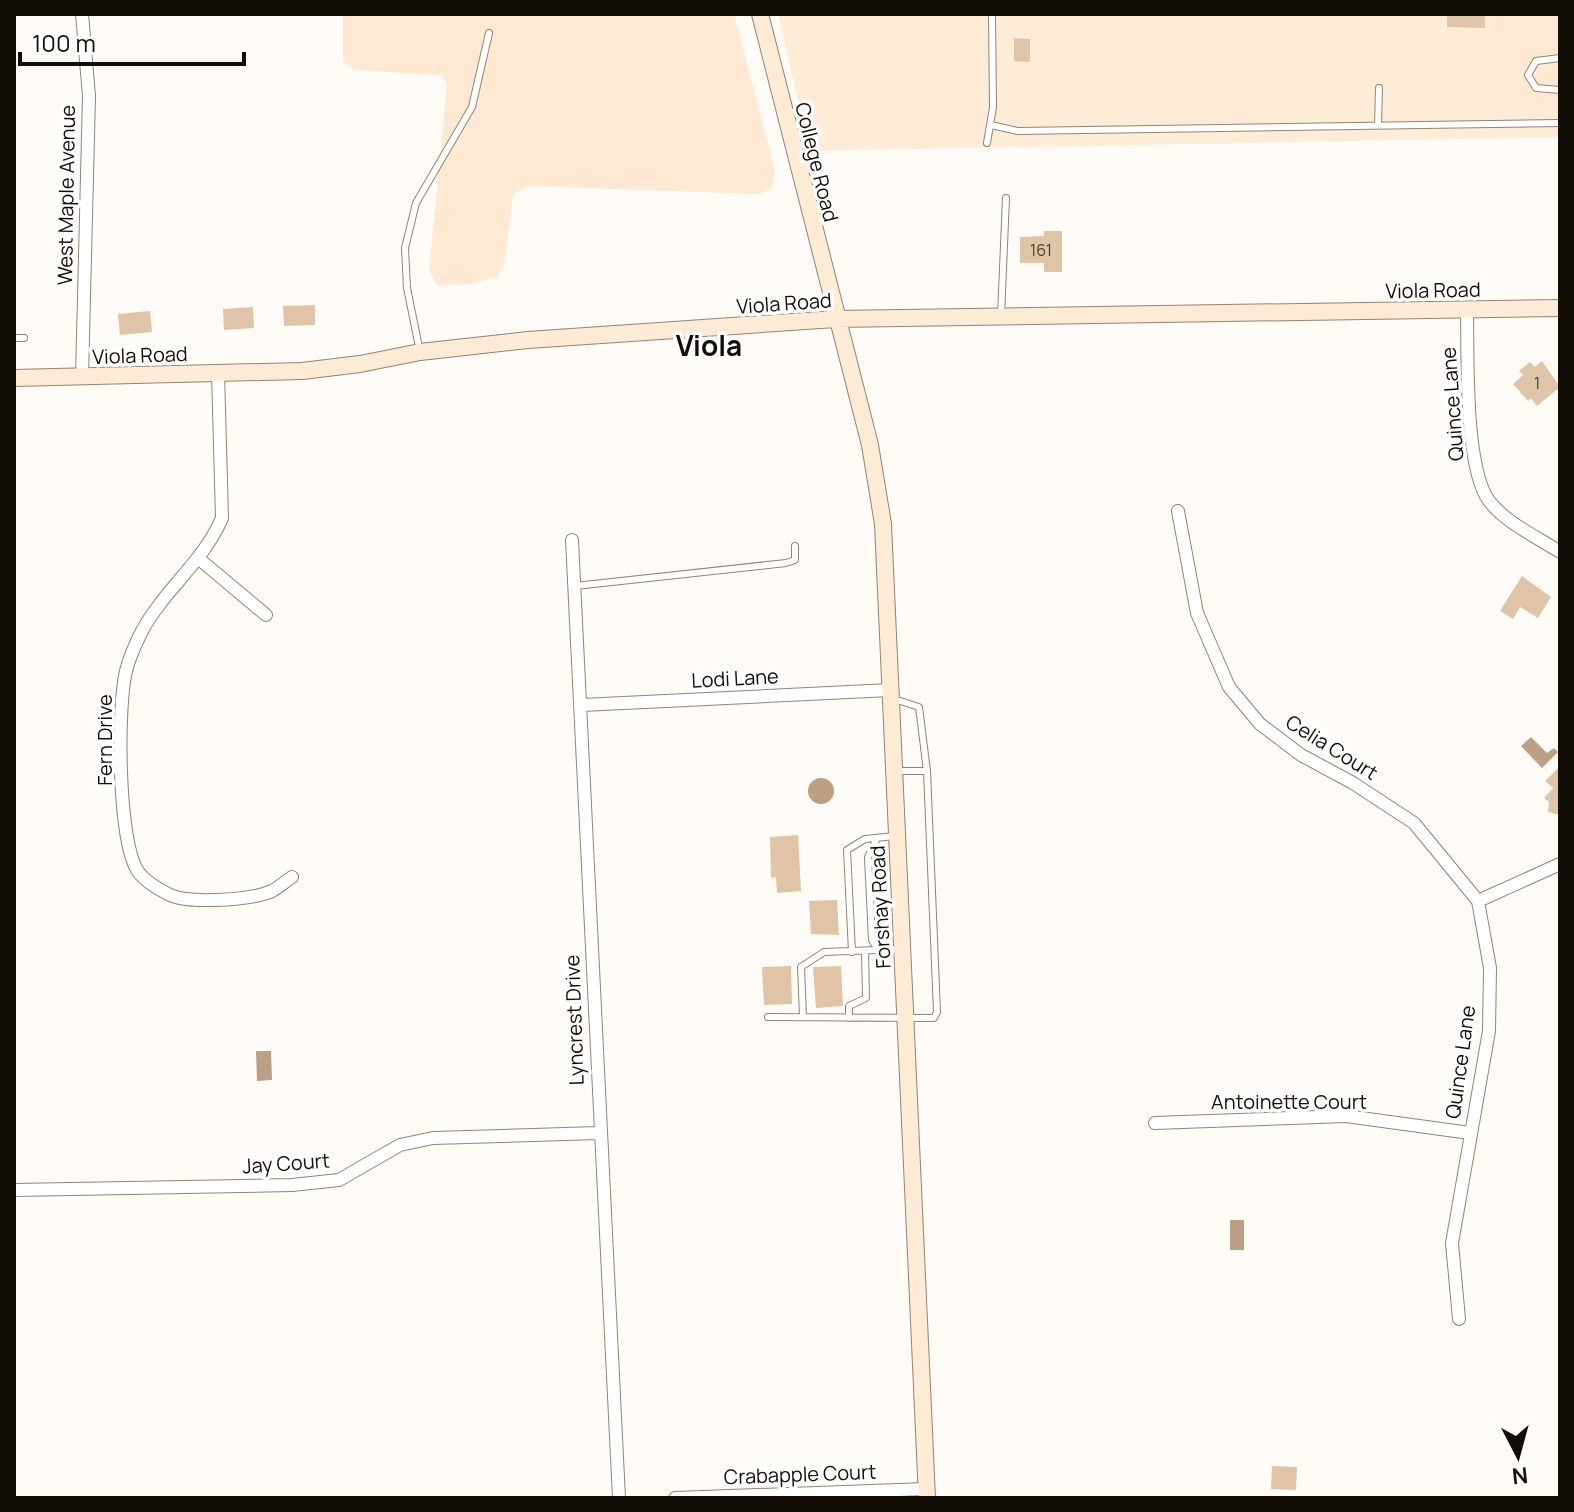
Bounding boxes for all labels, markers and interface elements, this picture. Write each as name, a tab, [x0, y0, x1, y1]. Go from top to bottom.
scale bar	[20, 16, 244, 66]
text: 100 m	[32, 26, 96, 59]
street label: College Road	[789, 99, 845, 225]
street label: West Maple Avenue	[51, 105, 81, 285]
house number: 161	[1030, 239, 1052, 261]
street label: Viola Road	[1385, 276, 1481, 304]
street label: Viola Road	[735, 286, 833, 320]
district label: Viola	[676, 326, 742, 364]
street label: Viola Road	[92, 340, 188, 370]
street label: Quince Lane	[1435, 346, 1469, 462]
house number: 1	[1534, 372, 1540, 394]
street label: Lodi Lane	[691, 662, 779, 694]
street label: Fern Drive	[91, 694, 118, 786]
street label: Celia Court	[1281, 708, 1383, 786]
street label: Forshay Road	[863, 845, 897, 969]
street label: Lyncrest Drive	[558, 954, 590, 1086]
street label: Quince Lane	[1439, 1004, 1481, 1120]
street label: Antoinette Court	[1211, 1088, 1367, 1115]
street label: Jay Court	[241, 1146, 331, 1180]
north arrow	[1478, 1416, 1558, 1496]
street label: Crabapple Court	[723, 1458, 877, 1490]
text: N	[1511, 1460, 1530, 1492]

